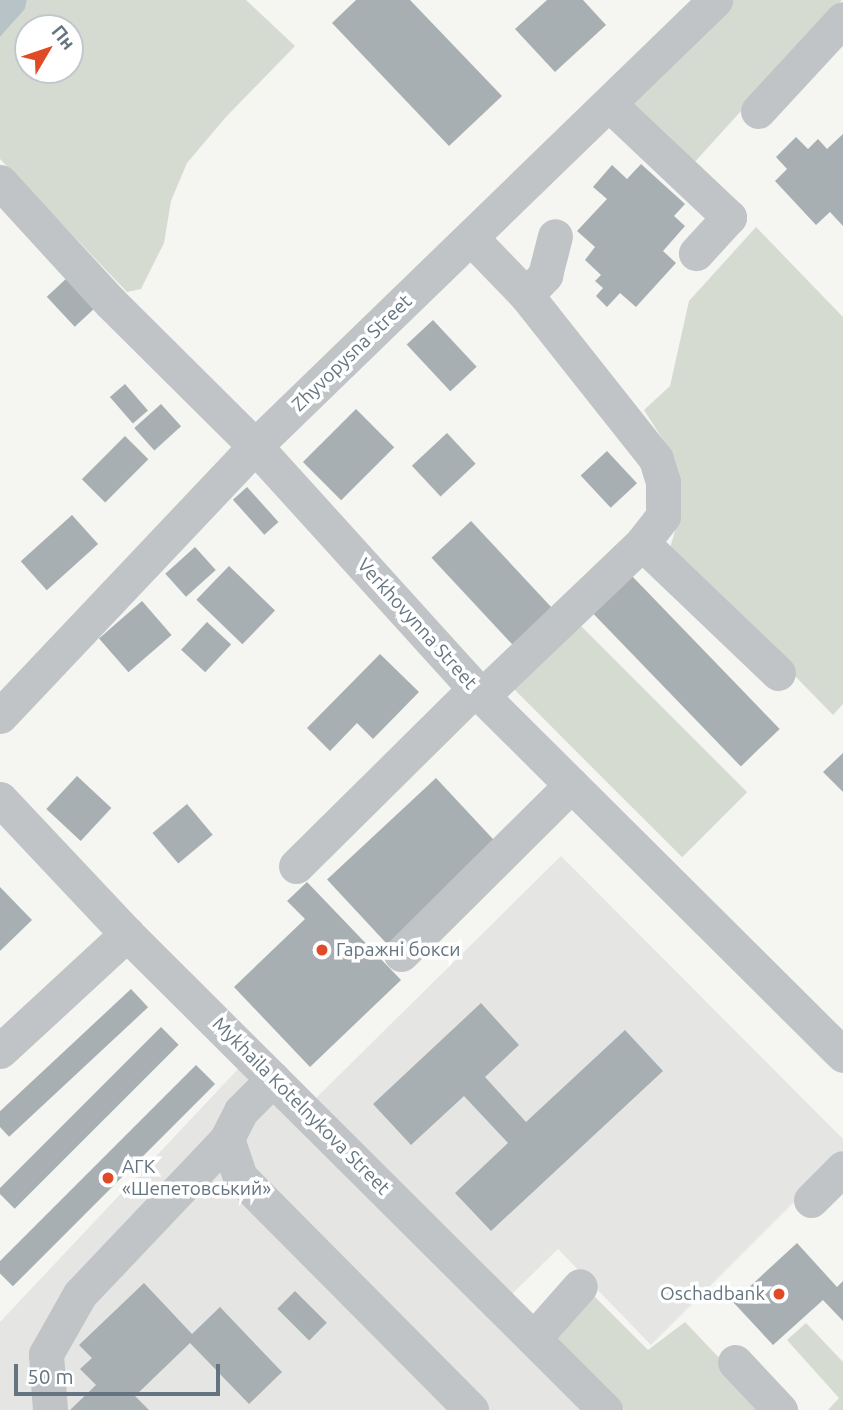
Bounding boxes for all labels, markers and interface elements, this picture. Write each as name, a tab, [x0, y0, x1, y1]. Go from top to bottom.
north arrow	[14, 14, 84, 84]
text: Пн	[47, 20, 80, 54]
street label: Zhyvopysna Street	[287, 290, 417, 416]
street label: Verkhovynna Street	[352, 554, 482, 694]
place label: Гаражні бокси	[336, 939, 460, 961]
marker: Гаражні бокси	[314, 942, 330, 958]
street label: Mykhaila Kotelnykova Street	[208, 1013, 394, 1199]
place label: АГК «Шепетовський»	[122, 1156, 271, 1200]
marker: АГК «Шепетовський»	[100, 1170, 116, 1186]
place label: Oschadbank	[660, 1283, 765, 1305]
marker: Oschadbank	[771, 1286, 787, 1302]
scale bar	[18, 1350, 224, 1394]
text: 50 m	[27, 1364, 74, 1388]

